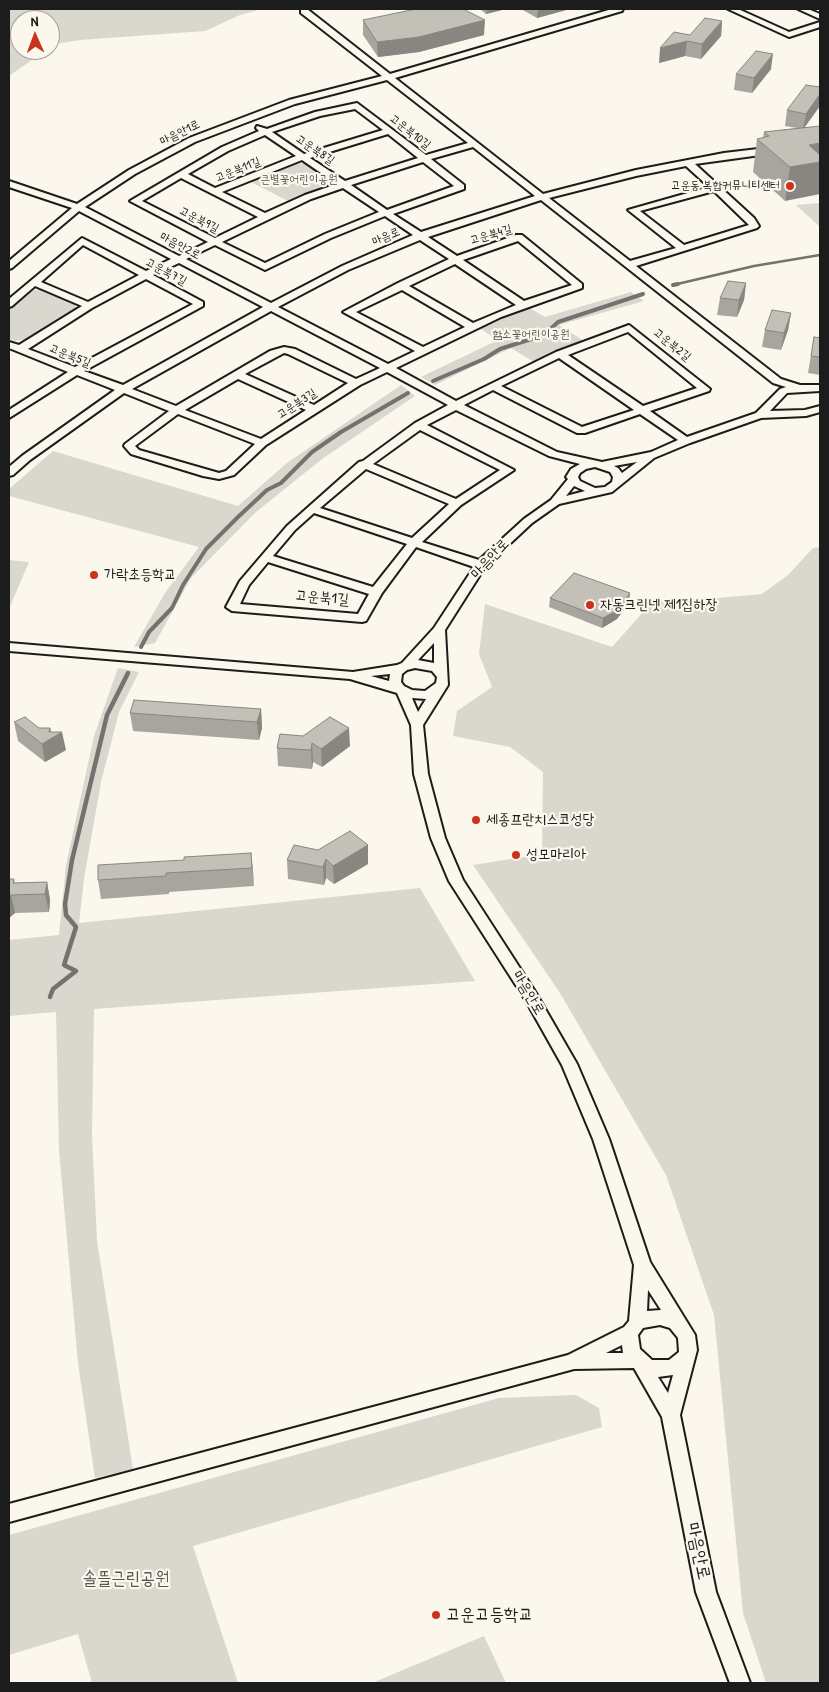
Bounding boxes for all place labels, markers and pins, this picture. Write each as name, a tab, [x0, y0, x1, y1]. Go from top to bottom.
place label: 고운동 복합커뮤니티센터	[671, 179, 780, 193]
marker: 고운동 복합커뮤니티센터	[784, 180, 796, 192]
place label: 가락초등학교	[104, 566, 176, 584]
marker: 가락초등학교	[88, 569, 100, 581]
place label: 자동크린넷 제1집하장	[600, 596, 718, 614]
marker: 자동크린넷 제1집하장	[584, 599, 596, 611]
place label: 세종프란치스코성당	[486, 811, 595, 829]
marker: 세종프란치스코성당	[470, 814, 482, 826]
place label: 성모마리아	[526, 846, 586, 864]
marker: 성모마리아	[510, 849, 522, 861]
place label: 고운고등학교	[446, 1604, 533, 1626]
marker: 고운고등학교	[430, 1609, 442, 1621]

